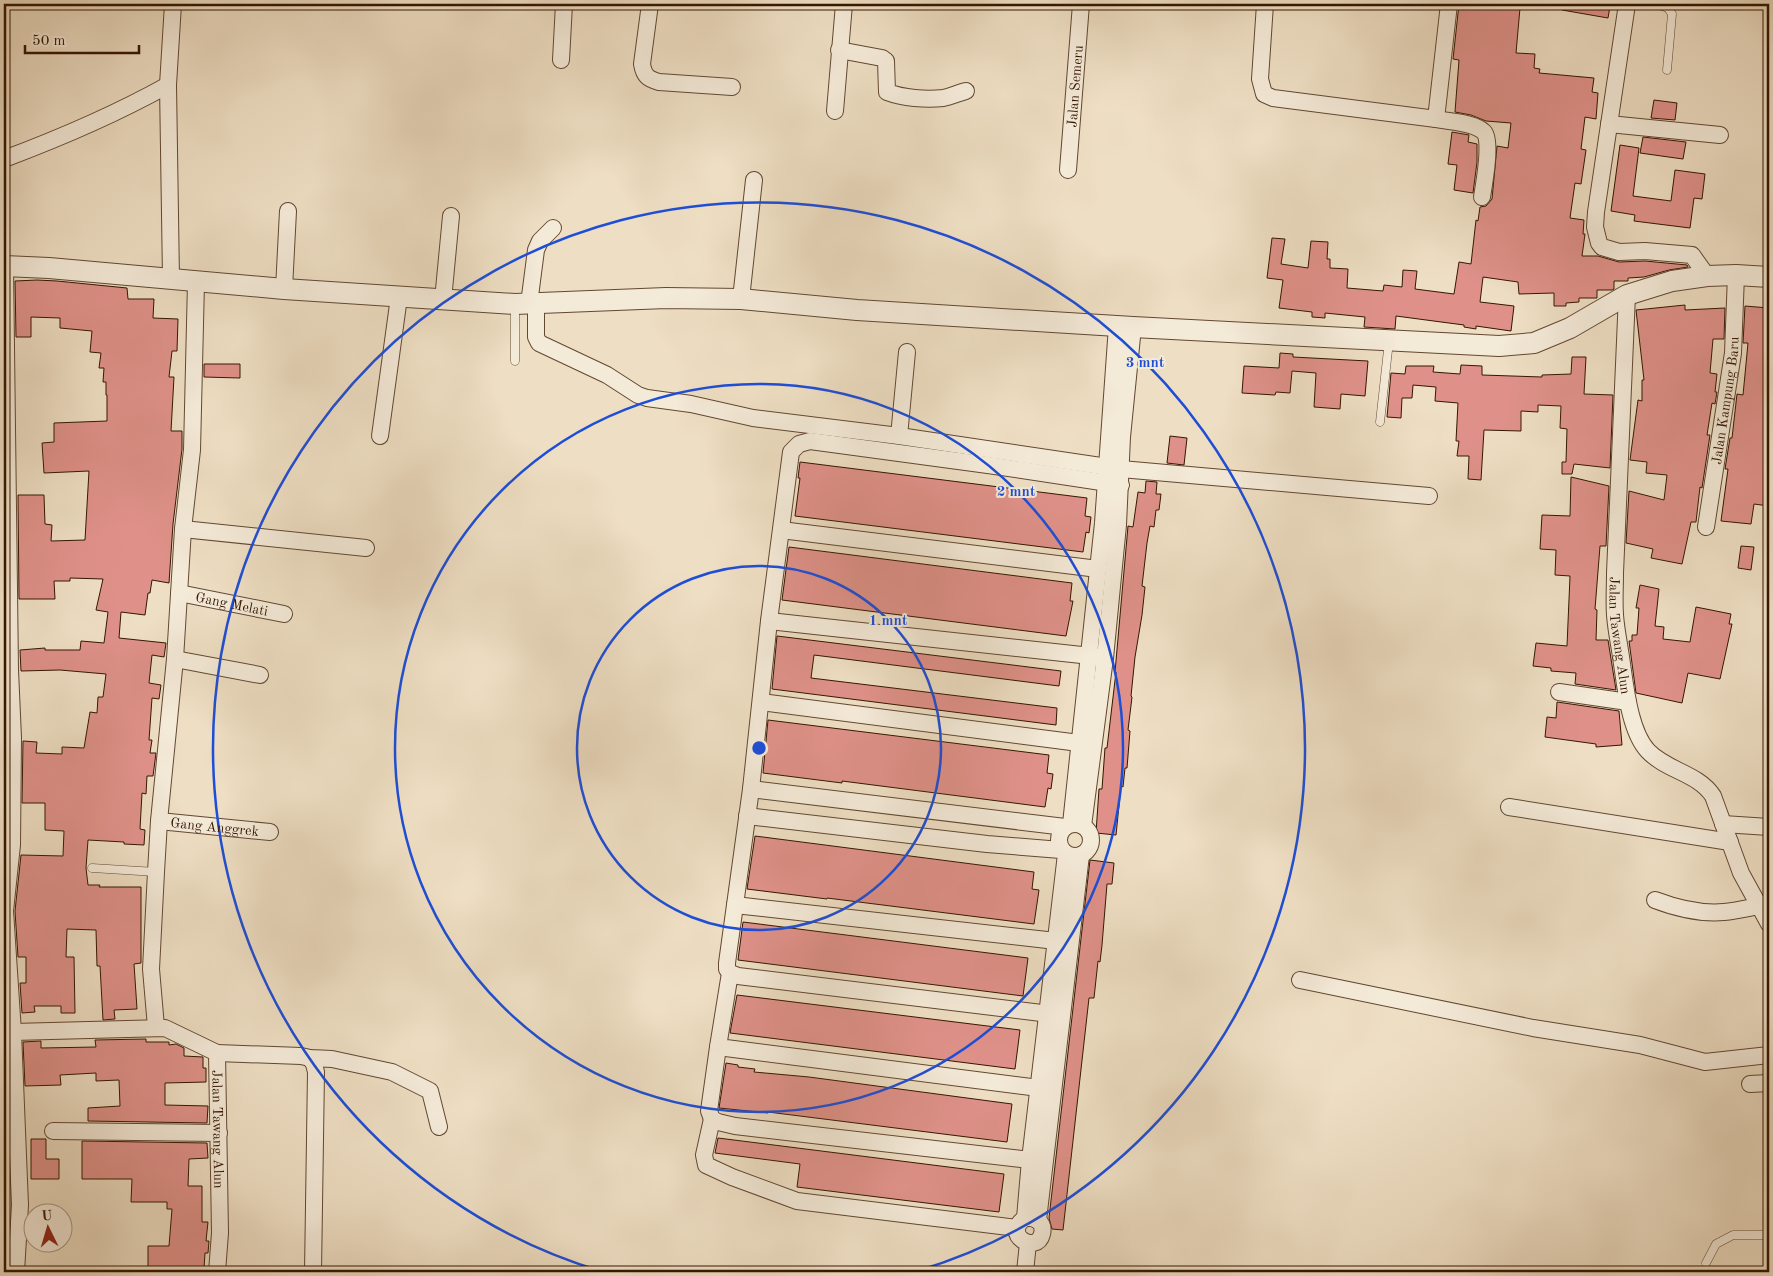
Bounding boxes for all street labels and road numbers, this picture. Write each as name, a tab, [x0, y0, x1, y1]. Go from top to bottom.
street label: Jalan Semeru	[1065, 44, 1086, 128]
street label: Jalan Kampung Baru	[1710, 336, 1742, 465]
street label: Jalan Tawang Alun	[1607, 576, 1632, 696]
street label: Gang Melati	[194, 590, 269, 619]
street label: Gang Anggrek	[170, 816, 260, 839]
street label: Jalan Tawang Alun	[209, 1070, 225, 1189]

